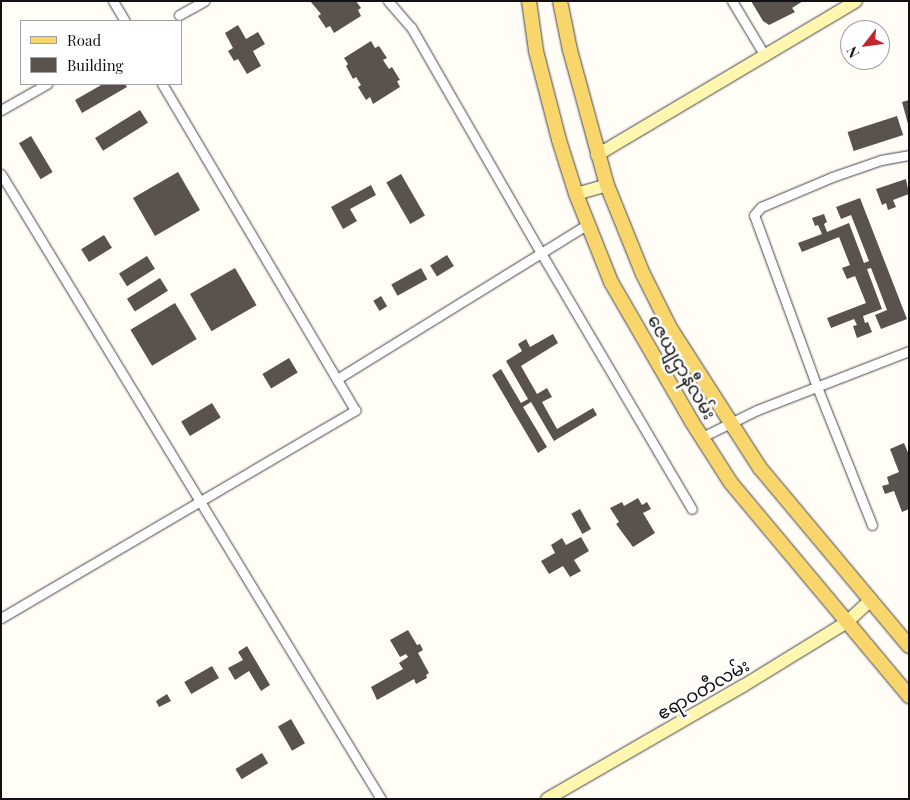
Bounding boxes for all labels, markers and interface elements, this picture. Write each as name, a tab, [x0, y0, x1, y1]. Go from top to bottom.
legend	[20, 20, 182, 85]
north arrow	[840, 20, 890, 70]
text: Road	[67, 30, 101, 50]
text: N	[842, 43, 863, 61]
text: Building	[67, 55, 123, 75]
street label: ဇေယျဌာနီလမ်း	[643, 311, 721, 423]
street label: ဧရာဝတီလမ်း	[653, 654, 753, 724]

